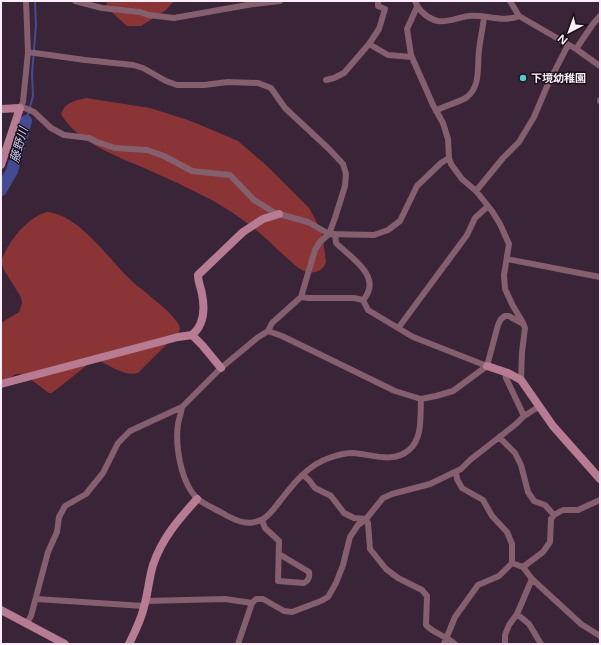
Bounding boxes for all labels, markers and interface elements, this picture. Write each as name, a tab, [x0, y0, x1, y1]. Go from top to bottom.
north arrow	[549, 12, 589, 52]
text: N	[555, 31, 570, 47]
place label: 下境幼稚園	[531, 72, 586, 85]
marker: 下境幼稚園	[518, 73, 528, 83]
water label: 藤野川	[7, 124, 31, 164]

